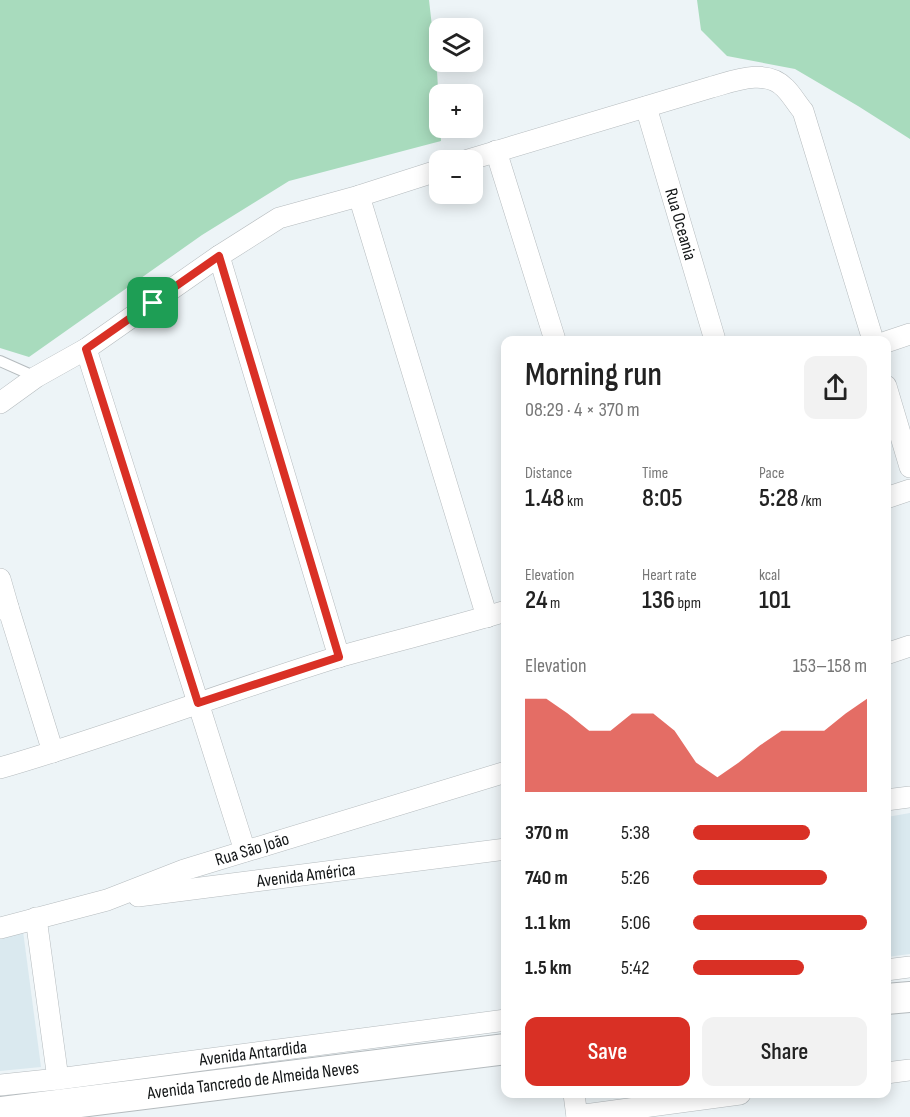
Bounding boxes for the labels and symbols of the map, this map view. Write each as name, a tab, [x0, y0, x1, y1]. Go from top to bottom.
street label: Rua Oceania	[660, 186, 701, 263]
pin	[127, 277, 178, 328]
street label: Rua São João	[213, 828, 292, 871]
street label: Avenida América	[255, 859, 357, 892]
street label: Avenida Antardida	[197, 1036, 308, 1071]
street label: Avenida Tancredo de Almeida Neves	[145, 1057, 360, 1104]

